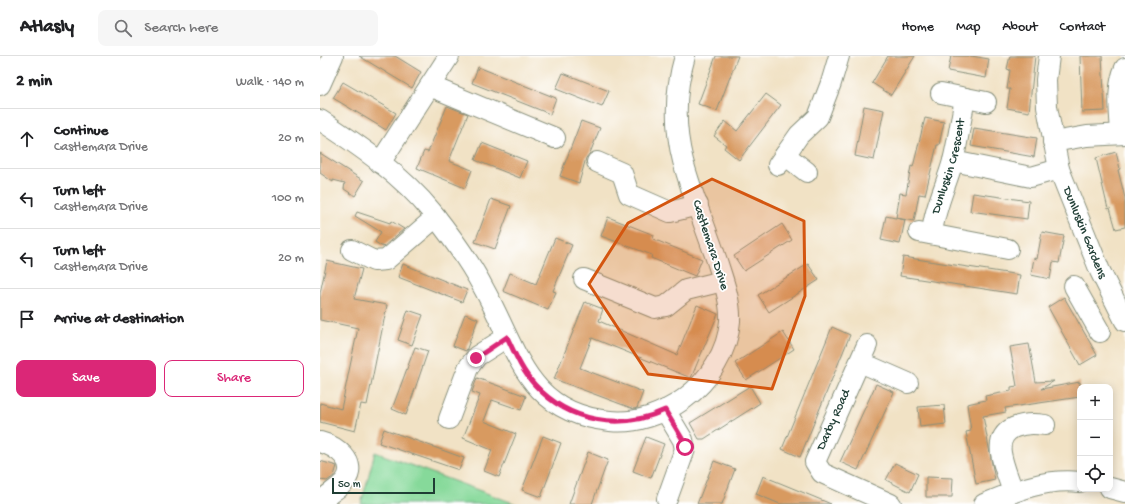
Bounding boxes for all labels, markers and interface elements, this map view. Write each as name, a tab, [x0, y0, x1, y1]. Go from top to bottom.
search box	[98, 10, 378, 46]
text: Atlasly	[20, 16, 74, 39]
icon: search	[112, 17, 134, 39]
text: Search here	[144, 19, 218, 37]
text: Home	[902, 19, 934, 36]
text: Map	[956, 19, 980, 36]
text: About	[1002, 19, 1038, 36]
text: Contact	[1060, 19, 1105, 36]
text: 2 min	[16, 72, 52, 92]
text: Walk · 140 m	[236, 75, 304, 90]
street label: Dunluskin Crescent	[928, 116, 969, 217]
text: Continue	[54, 122, 108, 140]
icon: ahead	[16, 128, 38, 150]
text: 20 m	[278, 131, 304, 146]
text: Castlemara Drive	[54, 140, 148, 155]
text: Turn left	[54, 182, 105, 200]
street label: Dunluskin Gardens	[1059, 184, 1111, 282]
icon: left	[16, 188, 38, 210]
text: 100 m	[272, 191, 304, 206]
street label: Castlemara Drive	[688, 198, 732, 292]
text: Castlemara Drive	[54, 200, 148, 215]
text: Turn left	[54, 242, 105, 260]
icon: left	[16, 248, 38, 270]
text: 20 m	[278, 251, 304, 266]
text: Castlemara Drive	[54, 260, 148, 275]
icon: arrive	[16, 308, 38, 330]
text: Arrive at destination	[54, 310, 184, 328]
route end	[467, 349, 485, 367]
button: Save	[16, 360, 156, 397]
button: Share	[164, 360, 304, 397]
map controls	[1077, 384, 1113, 492]
button: +	[1077, 384, 1113, 420]
street label: Darby Road	[814, 386, 855, 454]
button: −	[1077, 420, 1113, 456]
route start	[676, 438, 694, 456]
button: locate	[1077, 456, 1113, 492]
scale bar	[332, 476, 435, 495]
text: 50 m	[338, 479, 360, 491]

